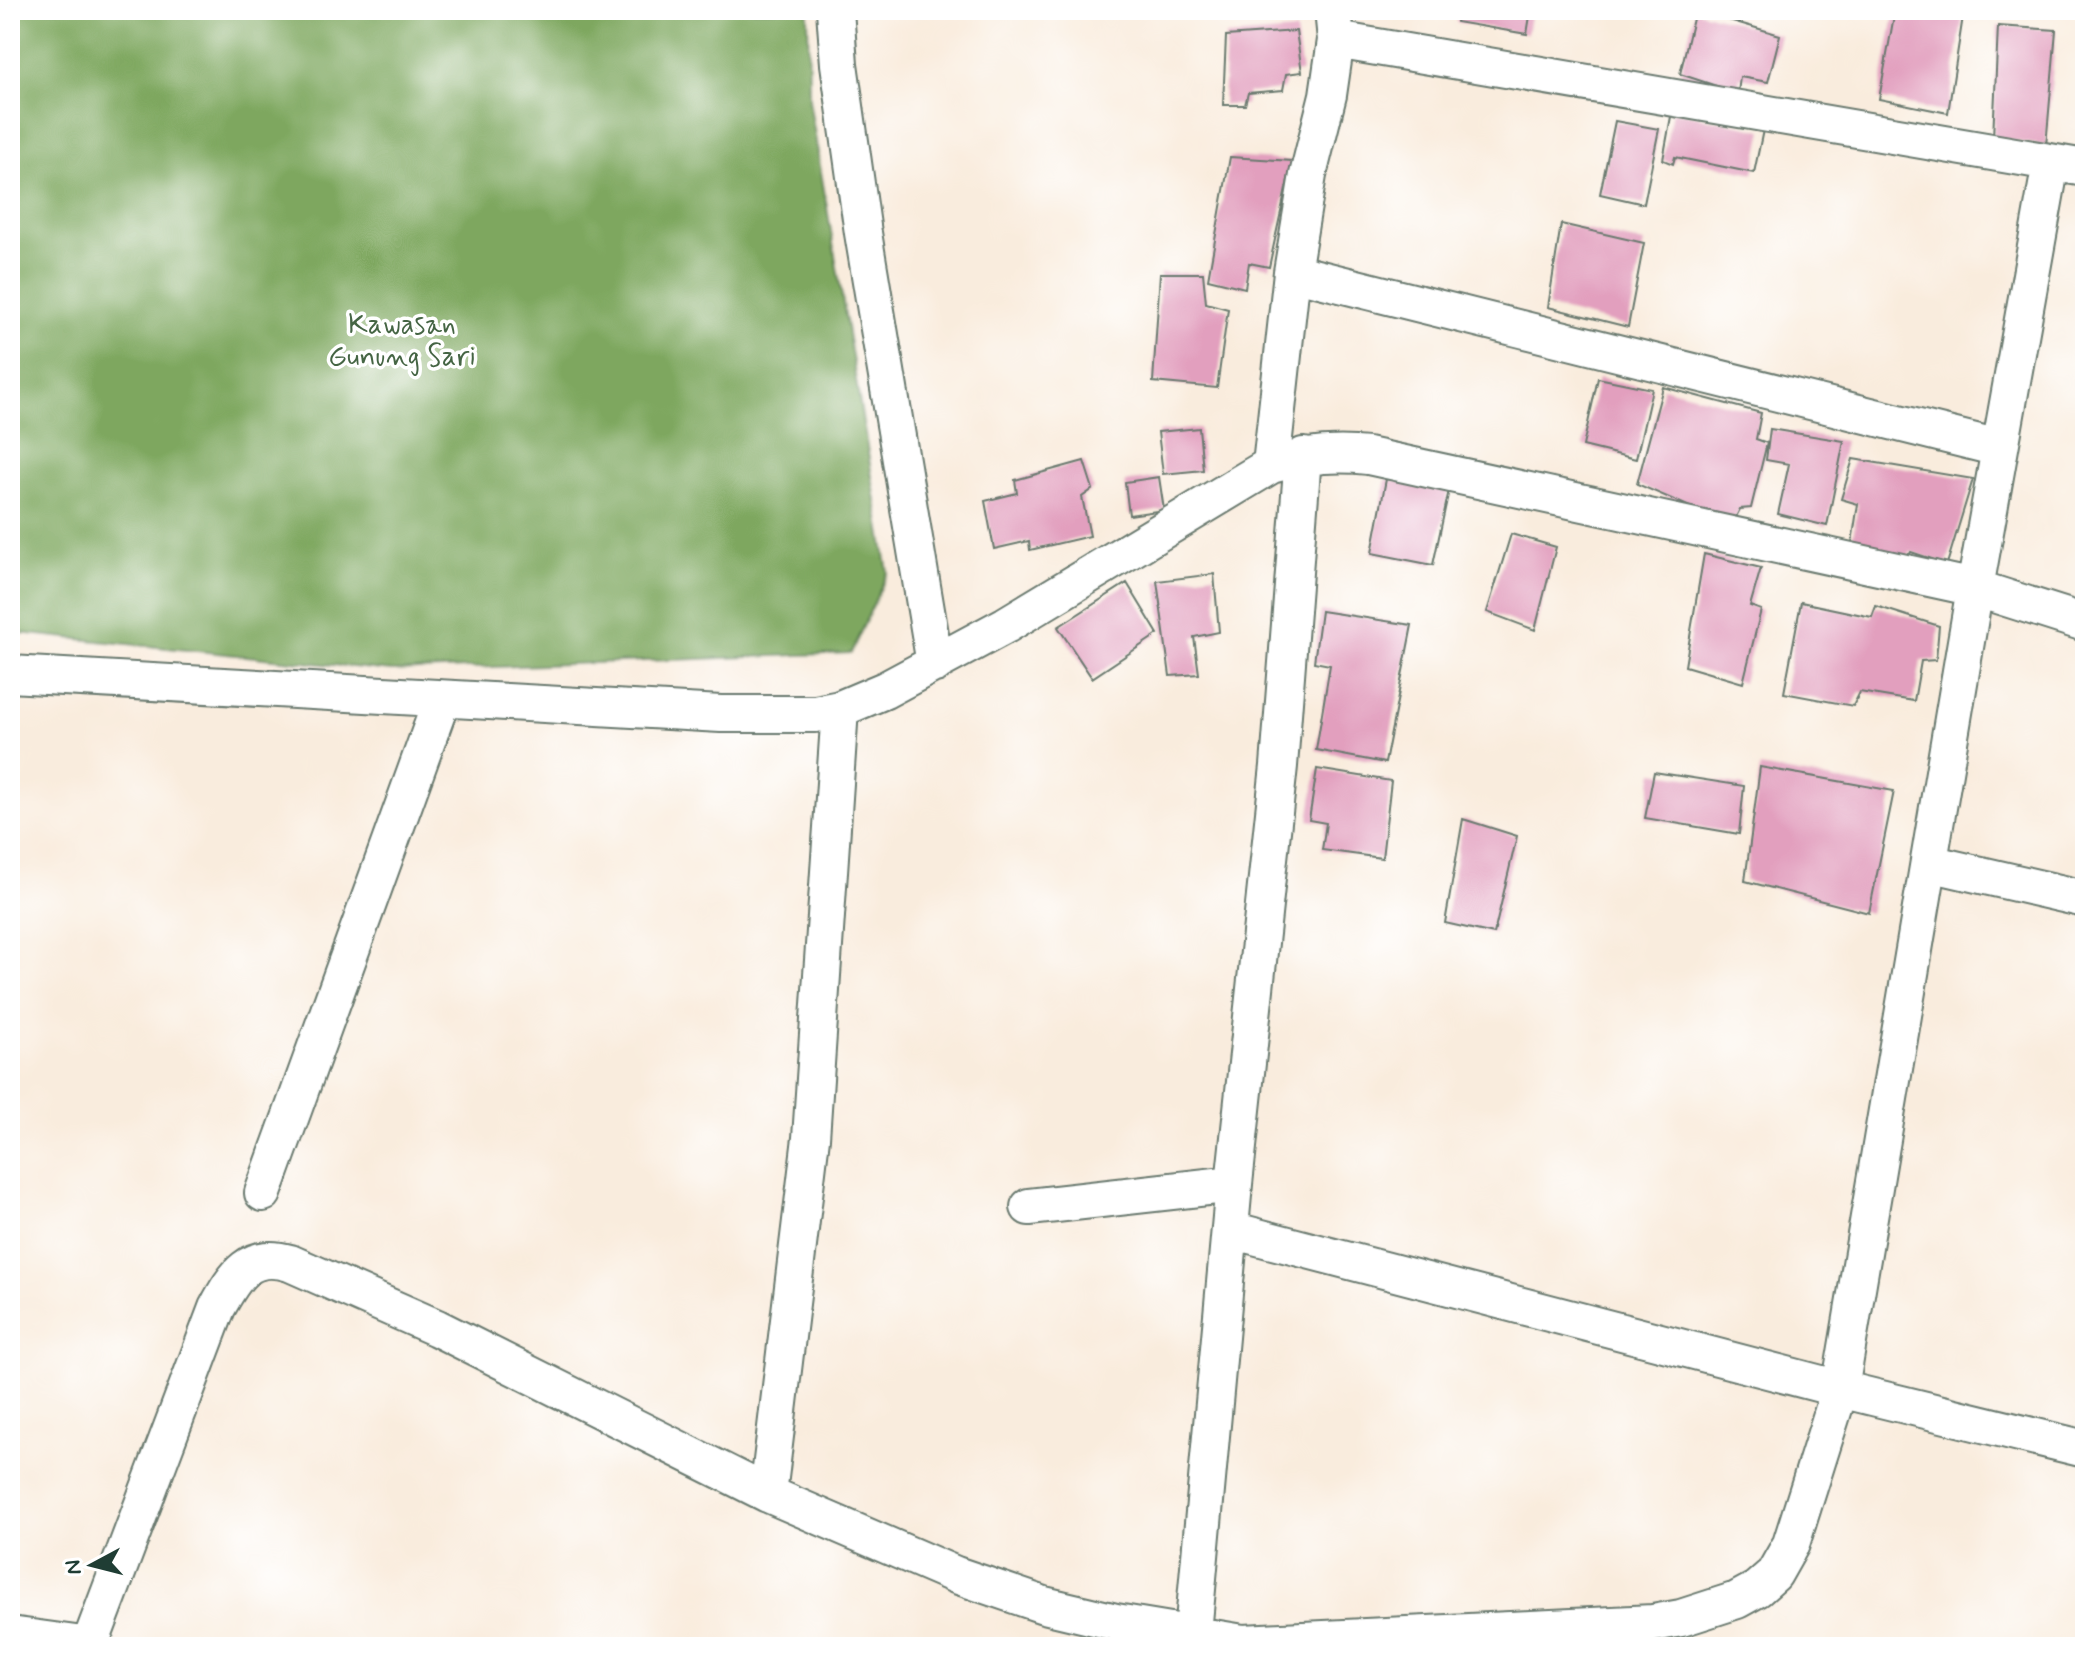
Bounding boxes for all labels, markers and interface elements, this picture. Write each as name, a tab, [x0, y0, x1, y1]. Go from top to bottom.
park label: Kawasan Gunung Sari	[328, 307, 476, 376]
north arrow	[52, 1525, 132, 1605]
text: N	[59, 1558, 89, 1576]

